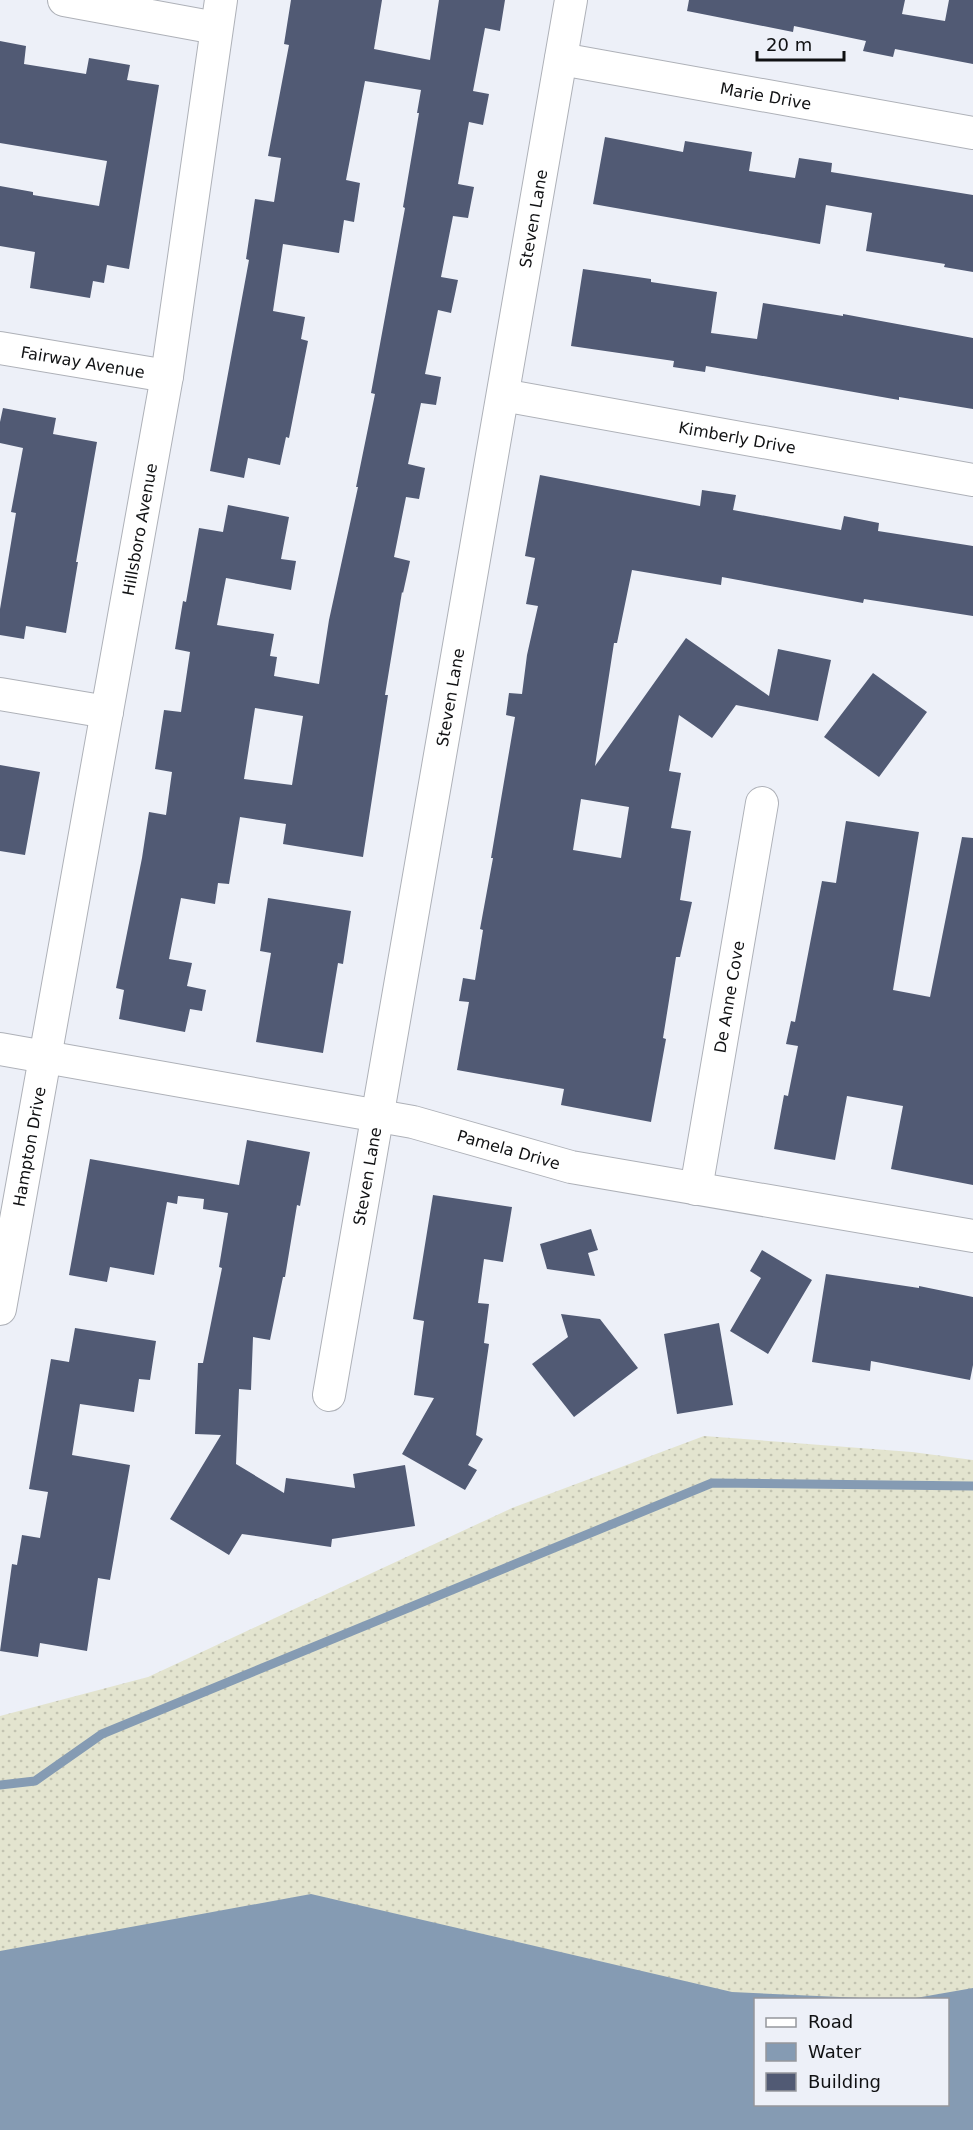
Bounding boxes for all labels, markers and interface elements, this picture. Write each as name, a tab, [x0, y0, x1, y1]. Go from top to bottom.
scale bar	[757, 24, 844, 62]
text: 20 m	[766, 34, 812, 55]
street label: Marie Drive	[719, 79, 813, 114]
street label: Steven Lane	[516, 168, 551, 269]
street label: Fairway Avenue	[19, 343, 146, 382]
street label: Kimberly Drive	[677, 418, 797, 458]
street label: Hillsboro Avenue	[119, 462, 161, 597]
street label: Steven Lane	[433, 647, 468, 748]
street label: De Anne Cove	[710, 939, 748, 1055]
street label: Hampton Drive	[10, 1085, 50, 1208]
street label: Steven Lane	[350, 1126, 385, 1227]
street label: Pamela Drive	[455, 1126, 562, 1173]
legend	[754, 1998, 949, 2106]
text: Road	[808, 2011, 853, 2032]
text: Water	[808, 2041, 862, 2062]
text: Building	[808, 2071, 881, 2092]

